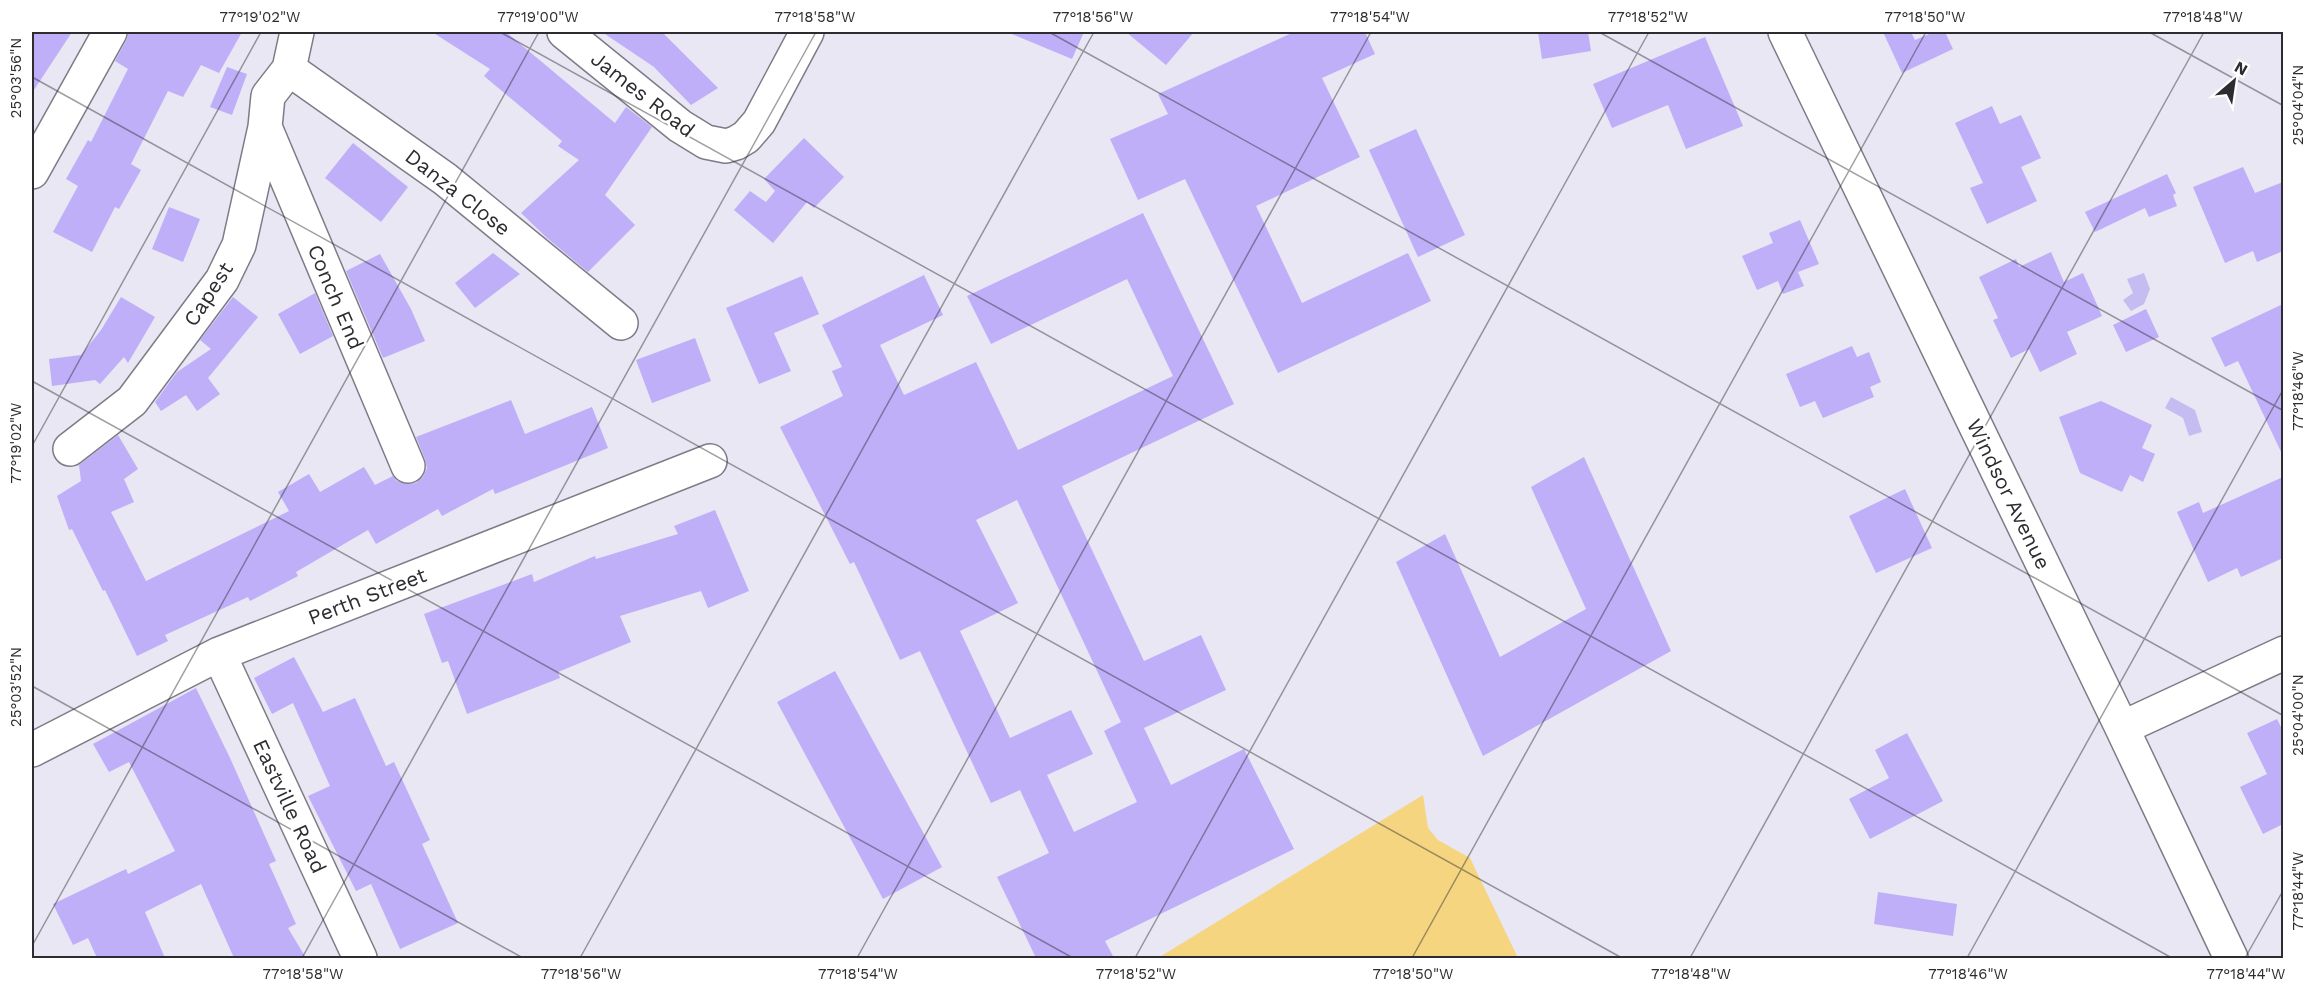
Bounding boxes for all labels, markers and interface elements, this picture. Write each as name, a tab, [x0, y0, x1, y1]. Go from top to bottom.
text: 77°19'02"W	[220, 8, 300, 26]
text: 77°19'00"W	[497, 8, 579, 26]
text: 77°18'58"W	[775, 8, 855, 26]
text: 77°18'56"W	[1053, 8, 1133, 26]
text: 77°18'54"W	[1330, 8, 1410, 26]
text: 77°18'52"W	[1608, 8, 1688, 26]
text: 77°18'50"W	[1885, 8, 1965, 26]
text: 77°18'48"W	[2163, 8, 2243, 26]
text: 25°03'56"N	[7, 38, 25, 118]
street label: James Road	[586, 46, 700, 142]
north arrow	[2204, 51, 2264, 111]
text: N	[2231, 57, 2251, 80]
text: 25°04'04"N	[2289, 65, 2307, 145]
street label: Danza Close	[400, 143, 516, 241]
street label: Conch End	[303, 241, 369, 353]
street label: Capest	[178, 257, 238, 331]
text: 77°18'46"W	[2289, 351, 2307, 431]
text: 77°19'02"W	[7, 403, 25, 483]
street label: Windsor Avenue	[1962, 415, 2056, 573]
street label: Perth Street	[304, 562, 430, 630]
text: 25°03'52"N	[7, 647, 25, 727]
text: 25°04'00"N	[2289, 674, 2307, 756]
street label: Eastville Road	[248, 735, 332, 877]
text: 77°18'44"W	[2289, 851, 2307, 931]
text: 77°18'58"W	[263, 965, 343, 983]
text: 77°18'56"W	[541, 965, 621, 983]
text: 77°18'54"W	[818, 965, 898, 983]
text: 77°18'52"W	[1096, 965, 1176, 983]
text: 77°18'50"W	[1373, 965, 1453, 983]
text: 77°18'48"W	[1651, 965, 1731, 983]
text: 77°18'46"W	[1928, 965, 2008, 983]
text: 77°18'44"W	[2206, 965, 2286, 983]

